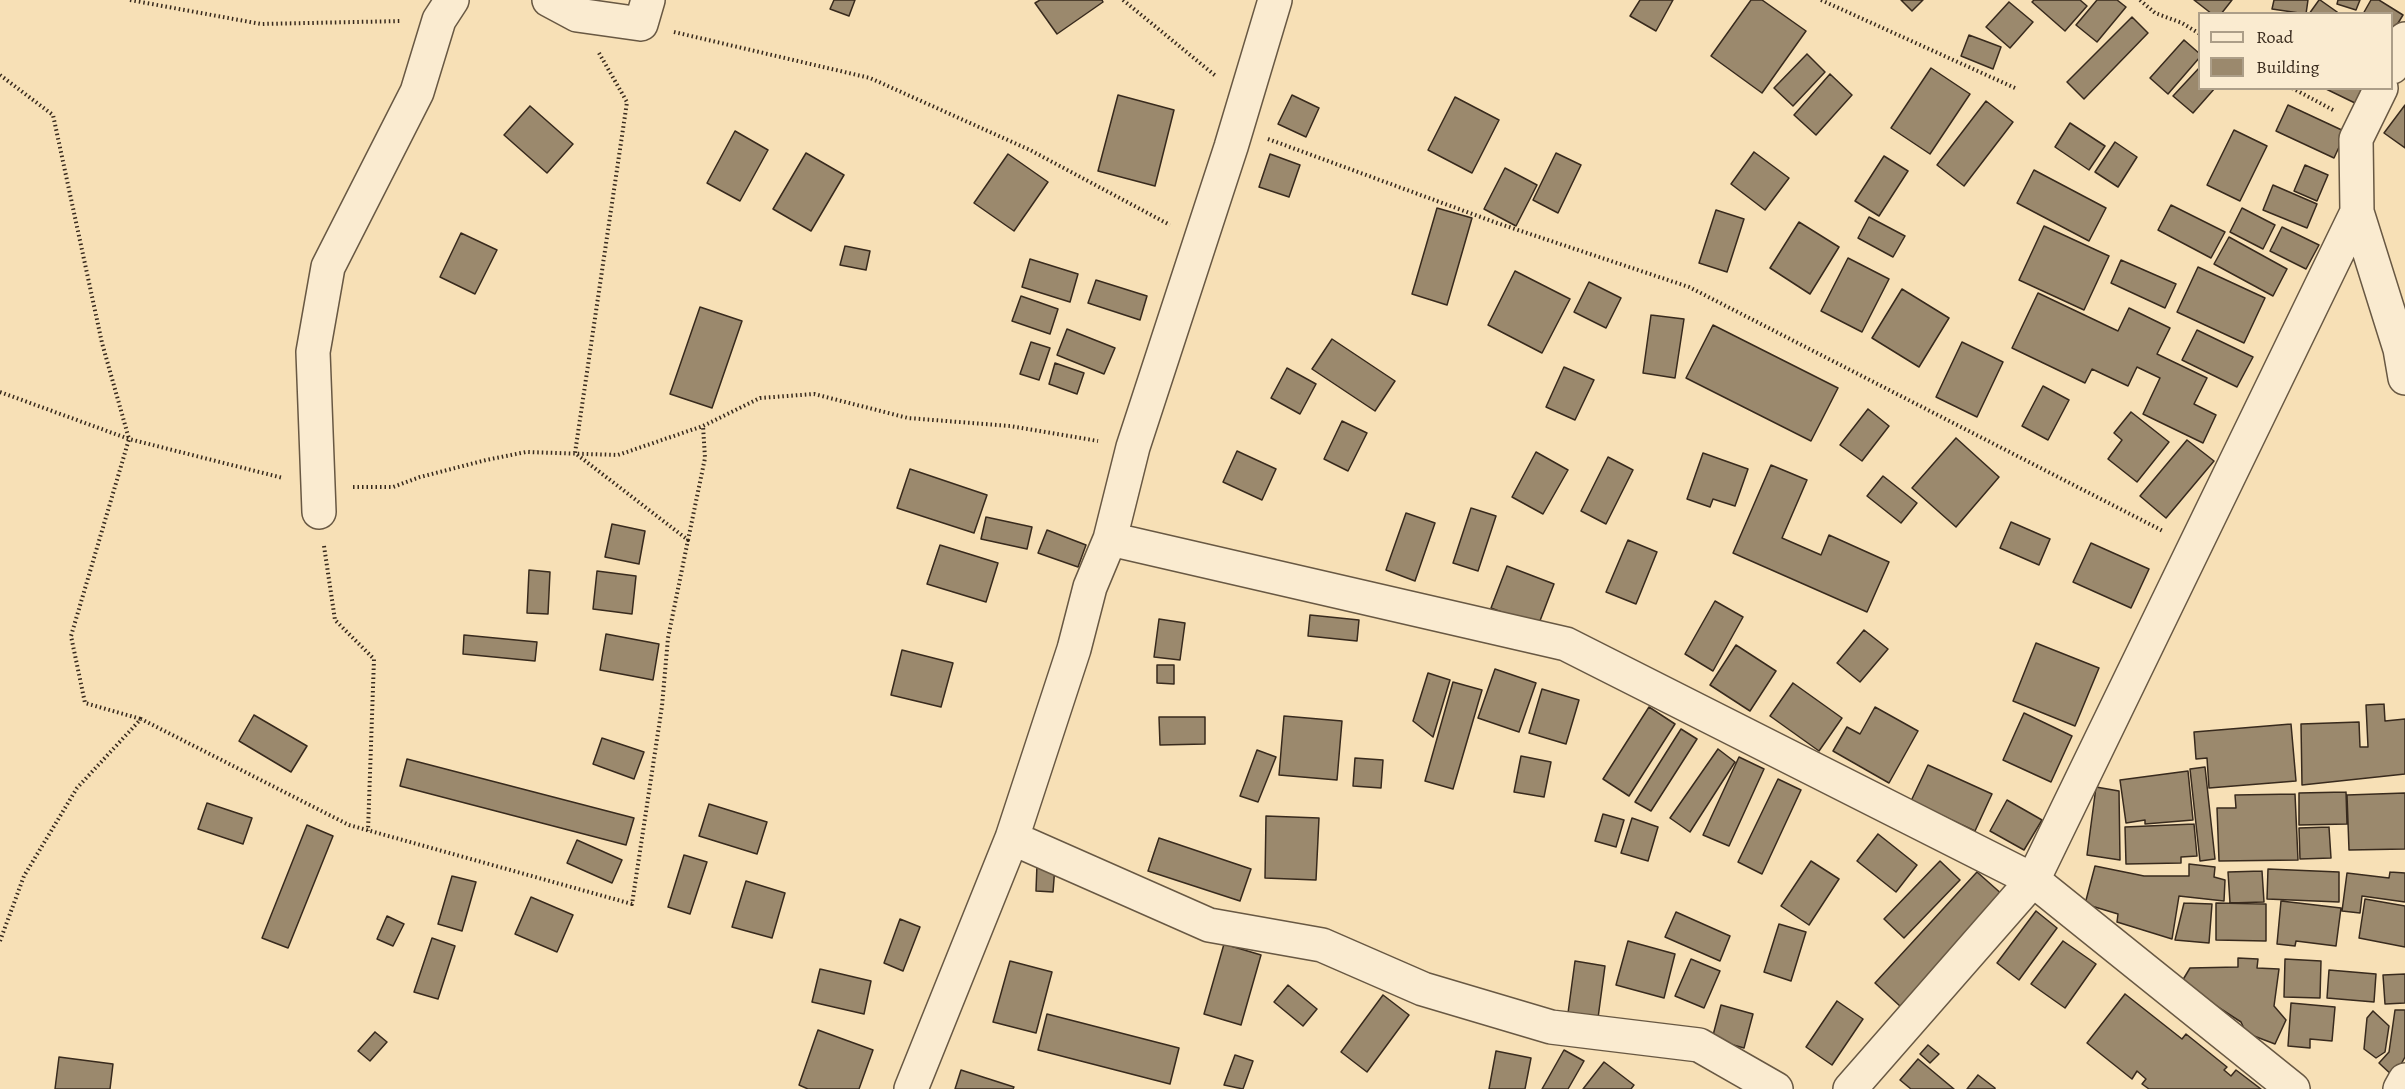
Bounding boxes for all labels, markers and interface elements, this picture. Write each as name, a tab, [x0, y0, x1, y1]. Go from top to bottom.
legend	[2198, 12, 2393, 90]
text: Road	[2256, 25, 2293, 49]
text: Building	[2256, 55, 2320, 79]

